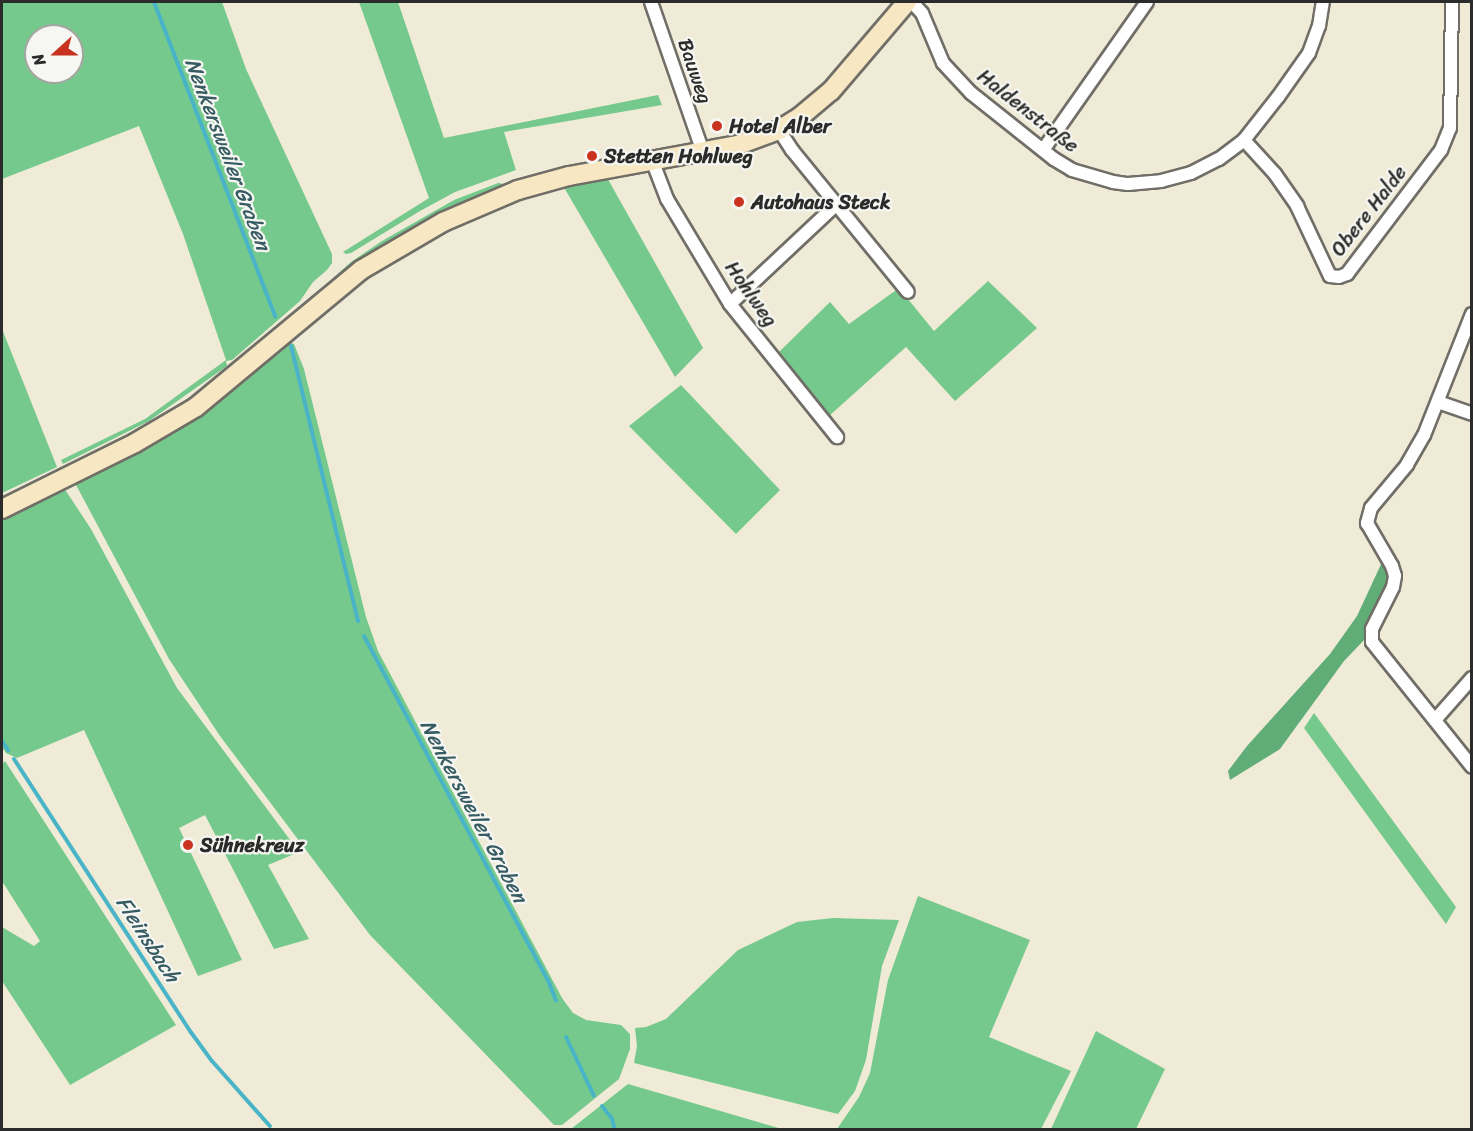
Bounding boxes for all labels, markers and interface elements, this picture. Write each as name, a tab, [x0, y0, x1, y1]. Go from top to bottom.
north arrow	[24, 24, 84, 84]
street label: Bauweg	[673, 35, 717, 107]
text: N	[23, 50, 54, 70]
water label: Nenkersweiler Graben	[180, 54, 276, 254]
street label: Haldenstraße	[973, 64, 1083, 158]
place label: Hotel Alber	[729, 114, 831, 138]
marker: Hotel Alber	[710, 119, 724, 133]
place label: Stetten Hohlweg	[604, 144, 753, 168]
marker: Stetten Hohlweg	[585, 149, 599, 163]
street label: Obere Halde	[1326, 161, 1412, 261]
place label: Autohaus Steck	[751, 190, 891, 214]
marker: Autohaus Steck	[732, 195, 746, 209]
street label: Hohlweg	[720, 257, 782, 331]
water label: Nenkersweiler Graben	[415, 715, 533, 907]
place label: Sühnekreuz	[200, 833, 304, 857]
marker: Sühnekreuz	[181, 838, 195, 852]
water label: Fleinsbach	[111, 891, 185, 987]

